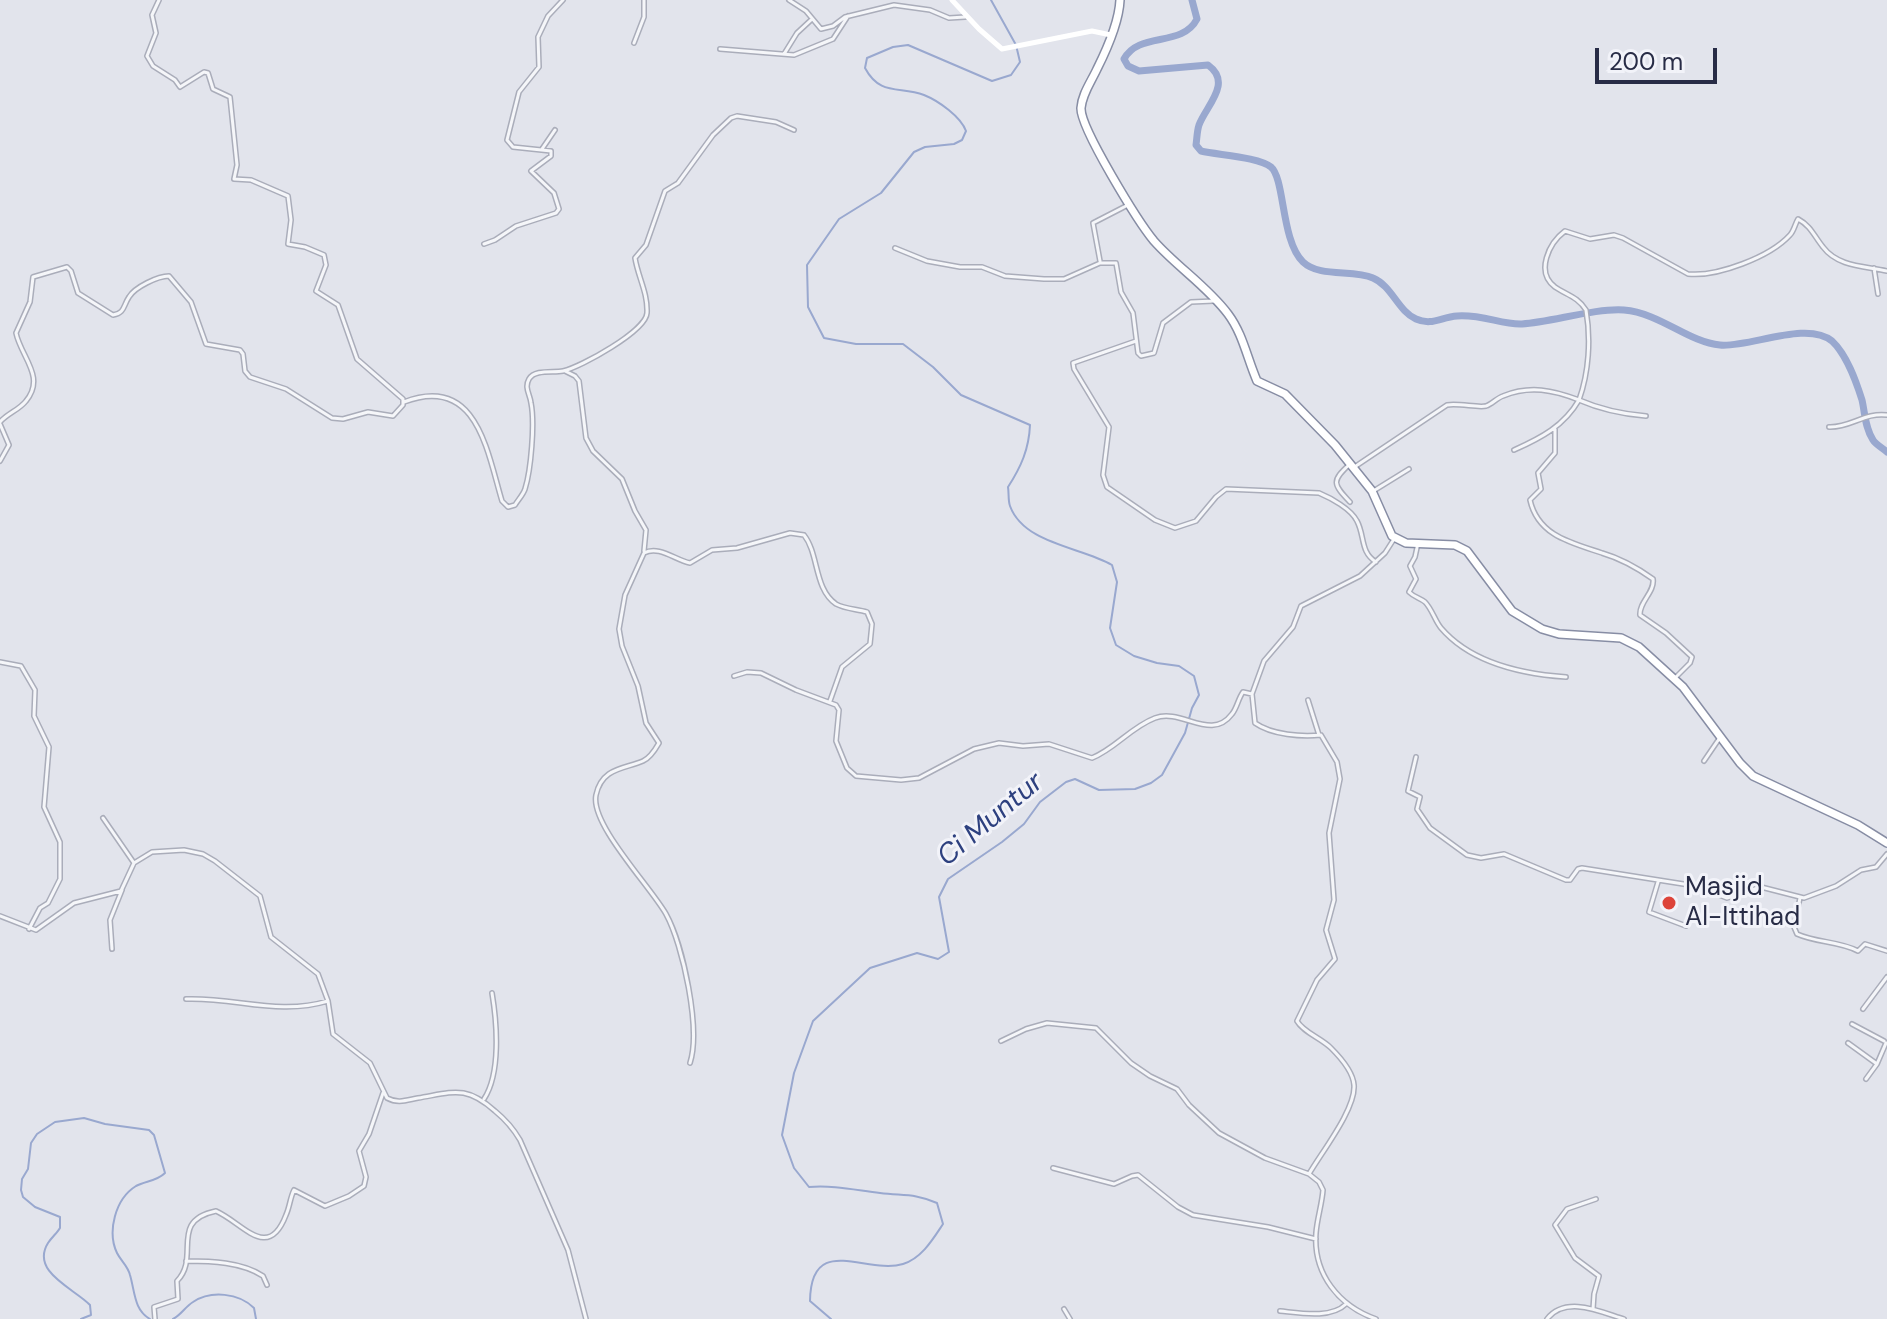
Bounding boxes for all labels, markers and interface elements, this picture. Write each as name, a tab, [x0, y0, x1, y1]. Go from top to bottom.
scale bar	[1599, 32, 1721, 82]
text: 200 m	[1609, 46, 1683, 77]
water label: Ci Muntur	[931, 766, 1051, 874]
place label: Masjid Al-Ittihad	[1685, 872, 1800, 934]
marker: Masjid Al-Ittihad	[1660, 894, 1678, 912]

